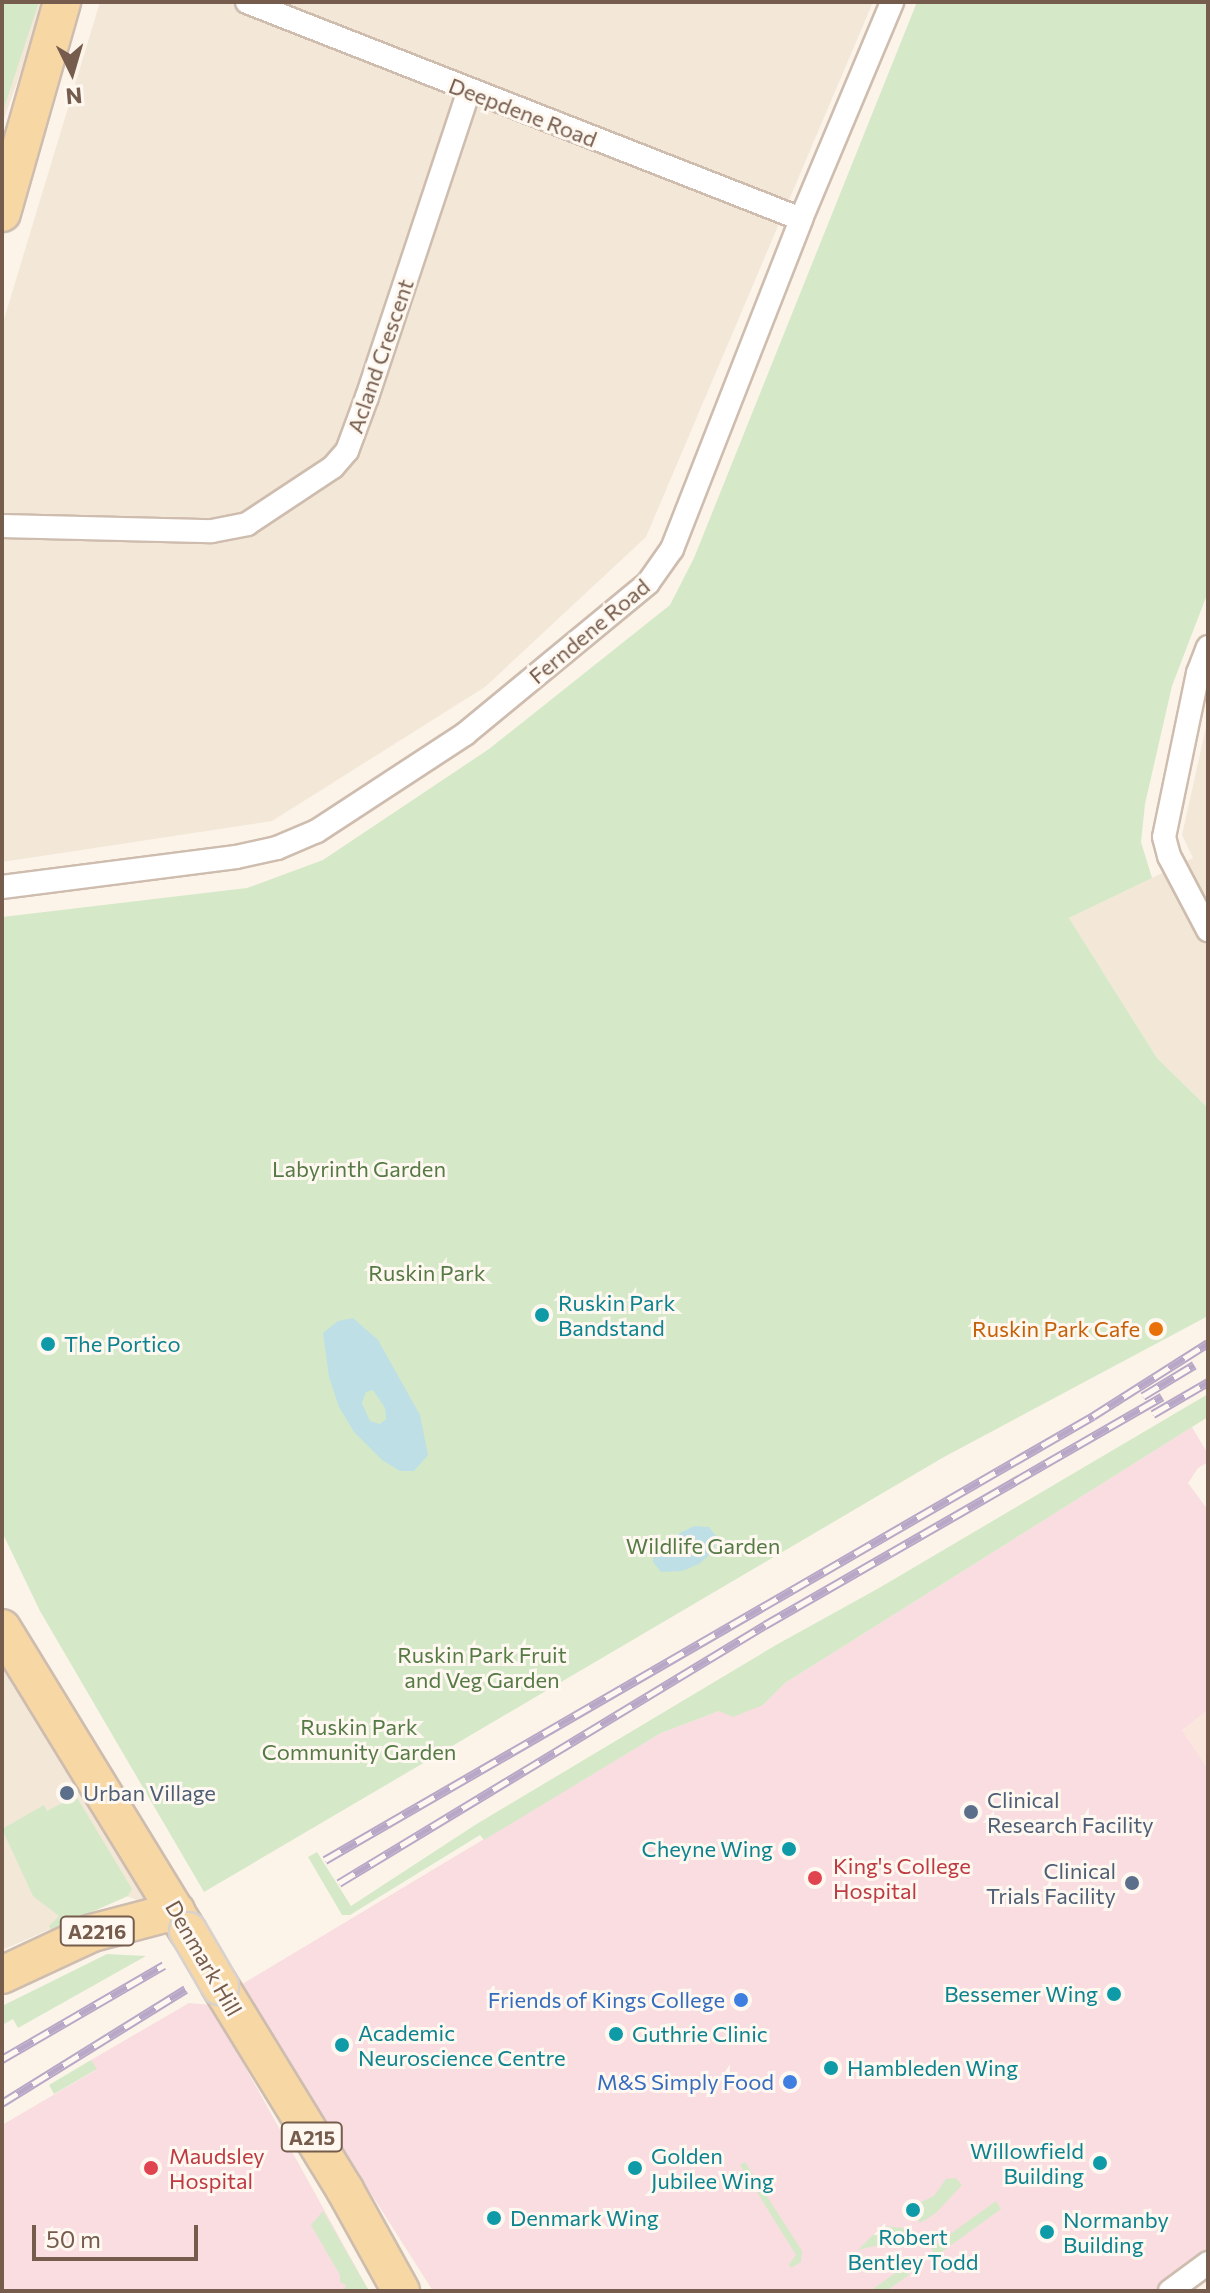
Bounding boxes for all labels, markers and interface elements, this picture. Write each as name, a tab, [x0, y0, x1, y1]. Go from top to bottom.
north arrow	[32, 32, 112, 112]
street label: Deepdene Road	[445, 72, 601, 152]
text: N	[65, 82, 84, 111]
street label: Acland Crescent	[341, 275, 419, 437]
street label: Ferndene Road	[523, 573, 655, 689]
park label: Labyrinth Garden	[272, 1156, 446, 1182]
park label: Ruskin Park	[368, 1260, 486, 1286]
place label: Ruskin Park Bandstand	[558, 1289, 675, 1340]
marker: Ruskin Park Bandstand	[533, 1306, 551, 1324]
place label: Ruskin Park Cafe	[972, 1316, 1140, 1342]
marker: Ruskin Park Cafe	[1147, 1320, 1165, 1338]
place label: The Portico	[64, 1331, 181, 1357]
marker: The Portico	[39, 1335, 57, 1353]
park label: Wildlife Garden	[626, 1533, 780, 1559]
park label: Ruskin Park Fruit and Veg Garden	[397, 1641, 567, 1692]
park label: Ruskin Park Community Garden	[262, 1713, 456, 1764]
place label: Urban Village	[83, 1780, 216, 1806]
marker: Urban Village	[58, 1784, 76, 1802]
place label: Clinical Research Facility	[987, 1786, 1154, 1838]
marker: Clinical Research Facility	[962, 1803, 980, 1821]
place label: Cheyne Wing	[642, 1836, 773, 1862]
marker: Cheyne Wing	[780, 1840, 798, 1858]
place label: King's College Hospital	[833, 1852, 971, 1904]
place label: Clinical Trials Facility	[986, 1857, 1116, 1908]
marker: King's College Hospital	[804, 1867, 826, 1889]
marker: Clinical Trials Facility	[1123, 1874, 1141, 1892]
street label: Denmark Hill	[160, 1895, 248, 2021]
road number: A2216	[59, 1915, 135, 1947]
place label: Bessemer Wing	[944, 1981, 1098, 2007]
marker: Bessemer Wing	[1105, 1985, 1123, 2003]
place label: Friends of Kings College	[488, 1987, 725, 2013]
marker: Friends of Kings College	[732, 1991, 750, 2009]
place label: Academic Neuroscience Centre	[358, 2019, 566, 2070]
place label: Guthrie Clinic	[632, 2021, 768, 2047]
marker: Guthrie Clinic	[607, 2025, 625, 2043]
marker: Academic Neuroscience Centre	[333, 2036, 351, 2054]
place label: Hambleden Wing	[847, 2055, 1018, 2081]
marker: Hambleden Wing	[822, 2059, 840, 2077]
place label: M&S Simply Food	[597, 2069, 774, 2095]
marker: M&S Simply Food	[781, 2073, 799, 2091]
road number: A215	[280, 2121, 344, 2153]
place label: Willowfield Building	[970, 2137, 1084, 2188]
place label: Maudsley Hospital	[169, 2142, 265, 2194]
place label: Golden Jubilee Wing	[651, 2142, 774, 2194]
marker: Willowfield Building	[1091, 2154, 1109, 2172]
marker: Maudsley Hospital	[140, 2157, 162, 2179]
marker: Golden Jubilee Wing	[626, 2159, 644, 2177]
marker: Robert Bentley Todd	[904, 2201, 922, 2219]
place label: Denmark Wing	[510, 2205, 659, 2231]
place label: Normanby Building	[1063, 2206, 1169, 2258]
scale bar	[36, 2209, 202, 2259]
marker: Denmark Wing	[485, 2209, 503, 2227]
place label: Robert Bentley Todd	[848, 2223, 978, 2274]
marker: Normanby Building	[1038, 2223, 1056, 2241]
text: 50 m	[46, 2224, 101, 2253]

